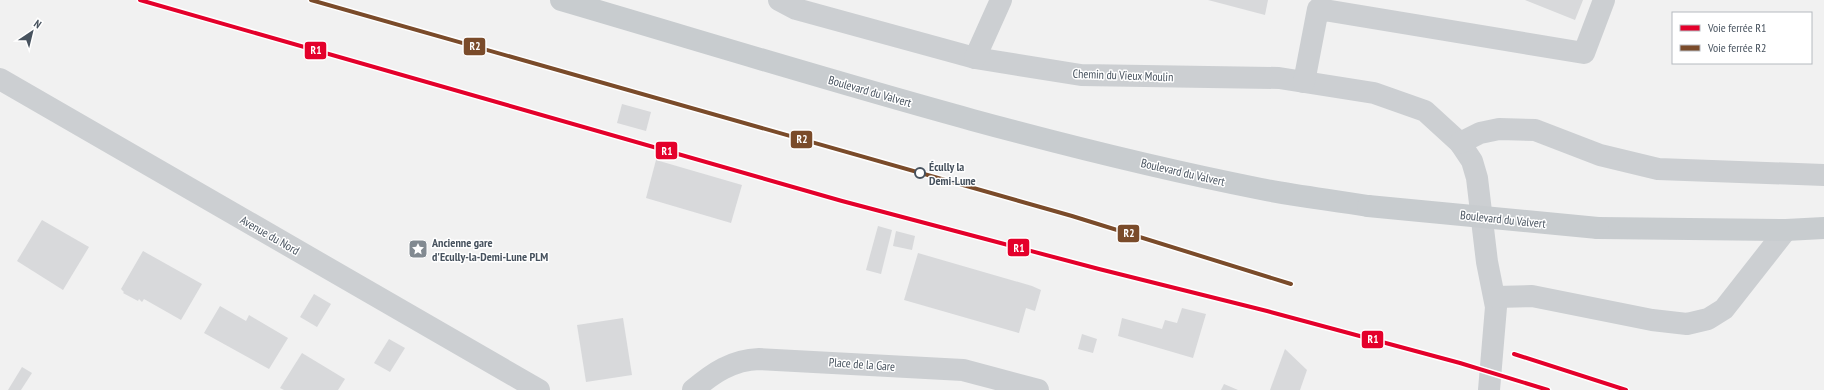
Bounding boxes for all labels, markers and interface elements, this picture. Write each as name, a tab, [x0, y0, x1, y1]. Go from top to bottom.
north arrow	[12, 12, 52, 52]
legend	[1672, 12, 1812, 64]
text: N	[31, 16, 44, 31]
text: Voie ferrée R1	[1707, 20, 1766, 35]
line badge: R2	[463, 37, 486, 56]
text: R2	[470, 39, 480, 53]
text: Voie ferrée R2	[1707, 40, 1766, 55]
line badge: R1	[304, 41, 327, 60]
text: R1	[311, 43, 321, 57]
street label: Chemin du Vieux Moulin	[1072, 66, 1174, 84]
street label: Boulevard du Valvert	[827, 72, 914, 110]
line badge: R2	[790, 130, 813, 149]
text: R2	[797, 132, 807, 146]
line badge: R1	[655, 141, 678, 160]
text: R1	[662, 144, 672, 158]
street label: Boulevard du Valvert	[1139, 155, 1227, 189]
place label: Écully la Demi-Lune	[929, 159, 976, 188]
marker: Écully la Demi-Lune	[914, 167, 926, 179]
street label: Boulevard du Valvert	[1460, 207, 1547, 231]
street label: Avenue du Nord	[238, 212, 302, 258]
line badge: R2	[1117, 224, 1140, 243]
text: R2	[1124, 226, 1134, 240]
place label: Ancienne gare d'Ecully-la-Demi-Lune PLM	[431, 235, 548, 264]
place icon: Ancienne gare d'Ecully-la-Demi-Lune PLM	[407, 238, 429, 260]
line badge: R1	[1007, 238, 1030, 257]
text: R1	[1014, 241, 1024, 255]
line badge: R1	[1361, 330, 1384, 349]
text: R1	[1368, 332, 1378, 346]
street label: Place de la Gare	[828, 354, 896, 374]

